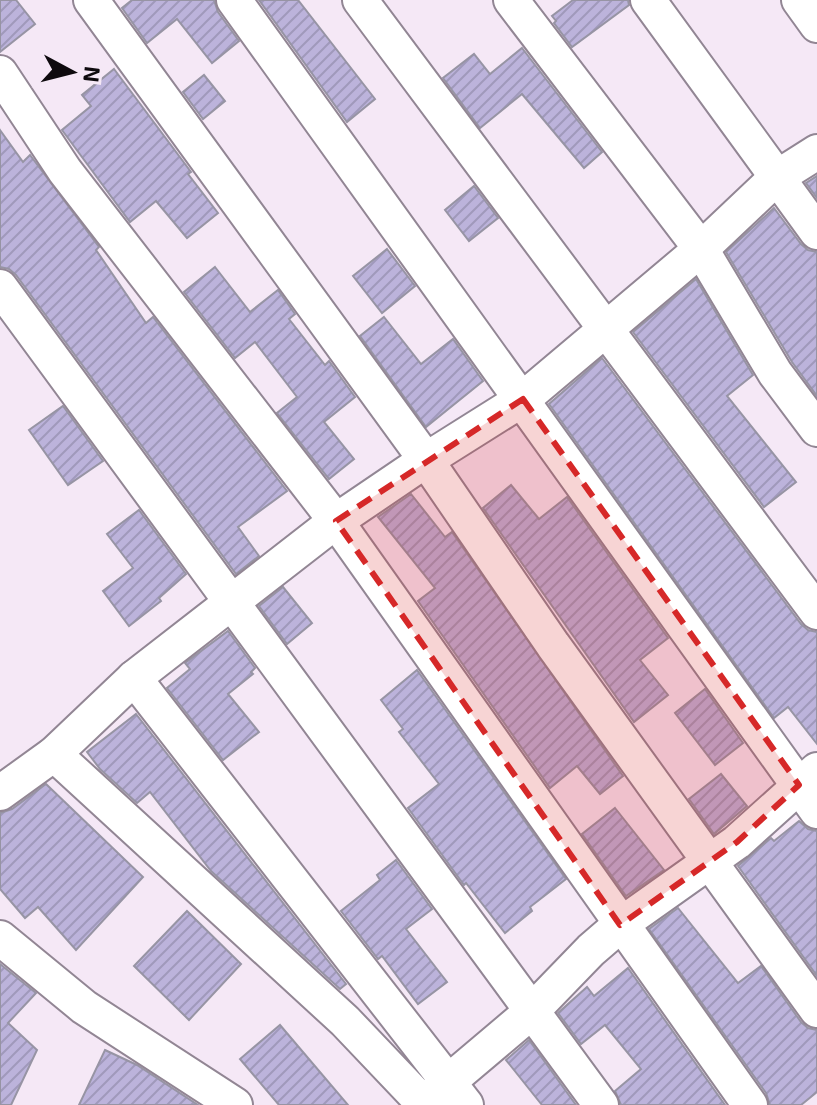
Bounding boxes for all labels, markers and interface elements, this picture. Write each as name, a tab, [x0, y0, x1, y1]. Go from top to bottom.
north arrow	[32, 32, 112, 112]
text: N	[79, 65, 107, 84]

